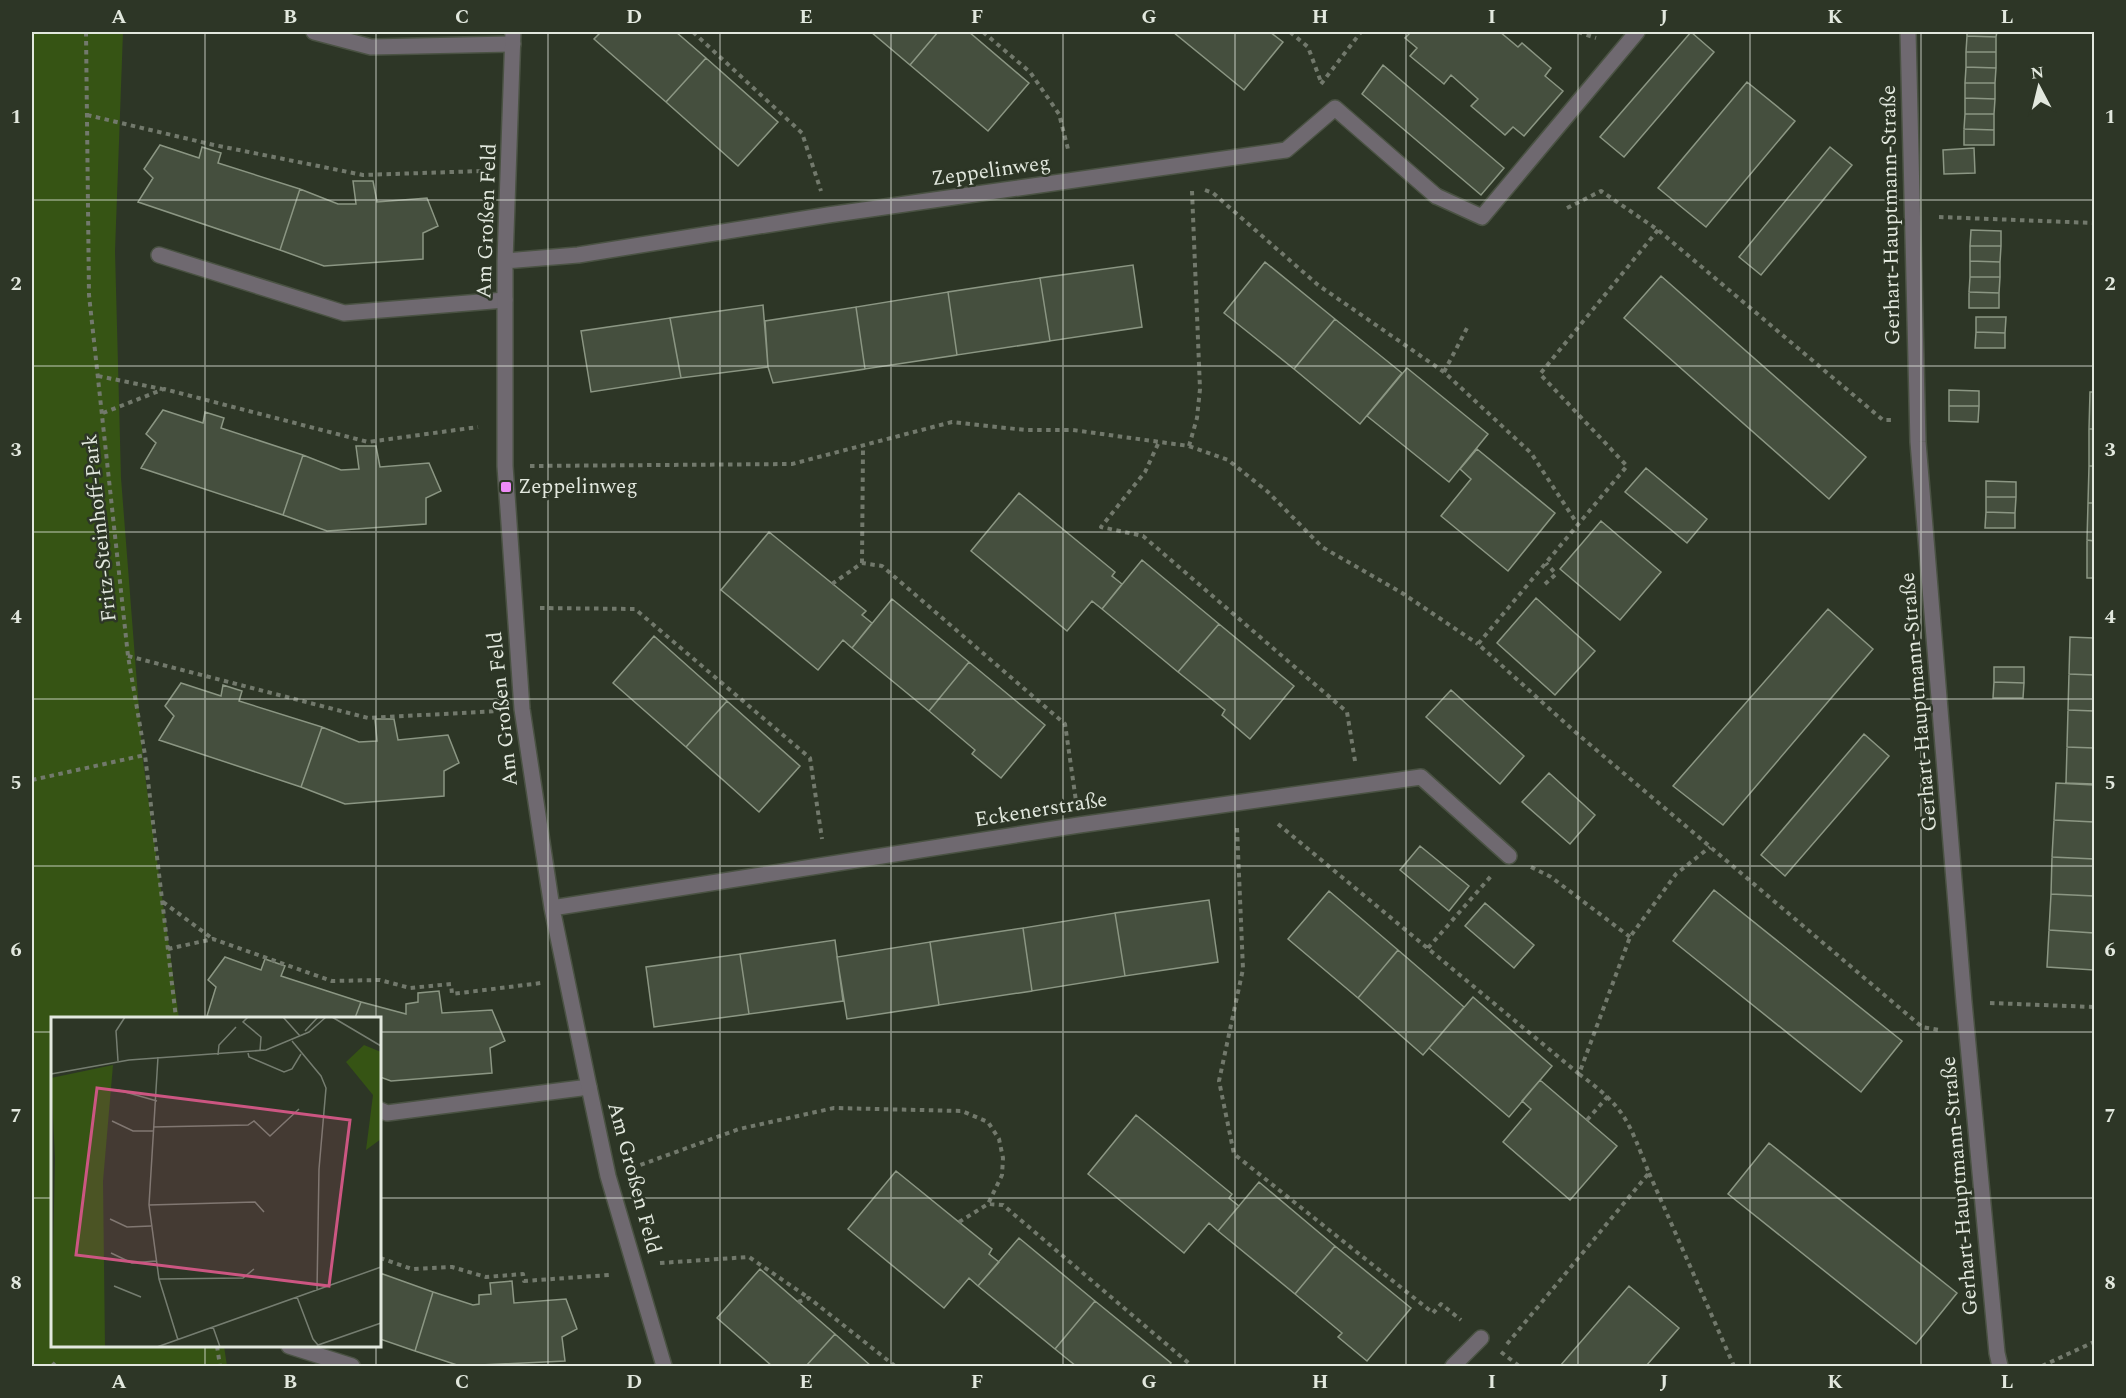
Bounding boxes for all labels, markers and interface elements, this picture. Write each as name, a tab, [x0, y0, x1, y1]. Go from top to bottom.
text: A	[111, 2, 127, 32]
text: B	[283, 2, 297, 32]
text: C	[455, 2, 469, 32]
text: D	[626, 2, 642, 32]
text: E	[799, 2, 813, 32]
text: F	[971, 2, 983, 32]
text: G	[1141, 2, 1157, 32]
text: H	[1312, 2, 1328, 32]
text: I	[1488, 2, 1496, 32]
text: J	[1660, 2, 1668, 32]
text: K	[1827, 2, 1843, 32]
text: L	[2001, 2, 2013, 32]
north arrow	[2009, 57, 2069, 117]
text: N	[2029, 60, 2045, 86]
street label: Gerhart-Hauptmann-Straße	[1873, 85, 1909, 345]
text: 1	[10, 102, 22, 132]
text: 1	[2104, 102, 2116, 132]
street label: Am Großen Feld	[468, 143, 506, 299]
street label: Zeppelinweg	[930, 147, 1052, 195]
text: 2	[10, 269, 22, 299]
text: 2	[2104, 269, 2116, 299]
street label: Fritz-Steinhoff-Park	[74, 432, 126, 624]
text: 3	[10, 435, 22, 465]
text: 3	[2104, 435, 2116, 465]
place label: Zeppelinweg	[518, 471, 638, 503]
marker: Zeppelinweg	[499, 480, 513, 494]
street label: Gerhart-Hauptmann-Straße	[1892, 571, 1946, 833]
text: 4	[10, 602, 22, 632]
text: 4	[2104, 602, 2116, 632]
street label: Am Großen Feld	[479, 630, 527, 788]
text: 5	[10, 768, 22, 798]
text: 5	[2104, 768, 2116, 798]
street label: Eckenerstraße	[972, 784, 1110, 836]
text: 6	[10, 935, 22, 965]
text: 6	[2104, 935, 2116, 965]
inset map	[51, 1017, 381, 1347]
street label: Gerhart-Hauptmann-Straße	[1933, 1055, 1987, 1317]
street label: Am Großen Feld	[598, 1099, 670, 1257]
text: 7	[10, 1101, 22, 1131]
text: 7	[2104, 1101, 2116, 1131]
text: 8	[10, 1268, 22, 1298]
text: 8	[2104, 1268, 2116, 1298]
text: A	[111, 1367, 127, 1397]
text: B	[283, 1367, 297, 1397]
text: C	[455, 1367, 469, 1397]
text: D	[626, 1367, 642, 1397]
text: E	[799, 1367, 813, 1397]
text: F	[971, 1367, 983, 1397]
text: G	[1141, 1367, 1157, 1397]
text: H	[1312, 1367, 1328, 1397]
text: I	[1488, 1367, 1496, 1397]
text: J	[1660, 1367, 1668, 1397]
text: K	[1827, 1367, 1843, 1397]
text: L	[2001, 1367, 2013, 1397]

